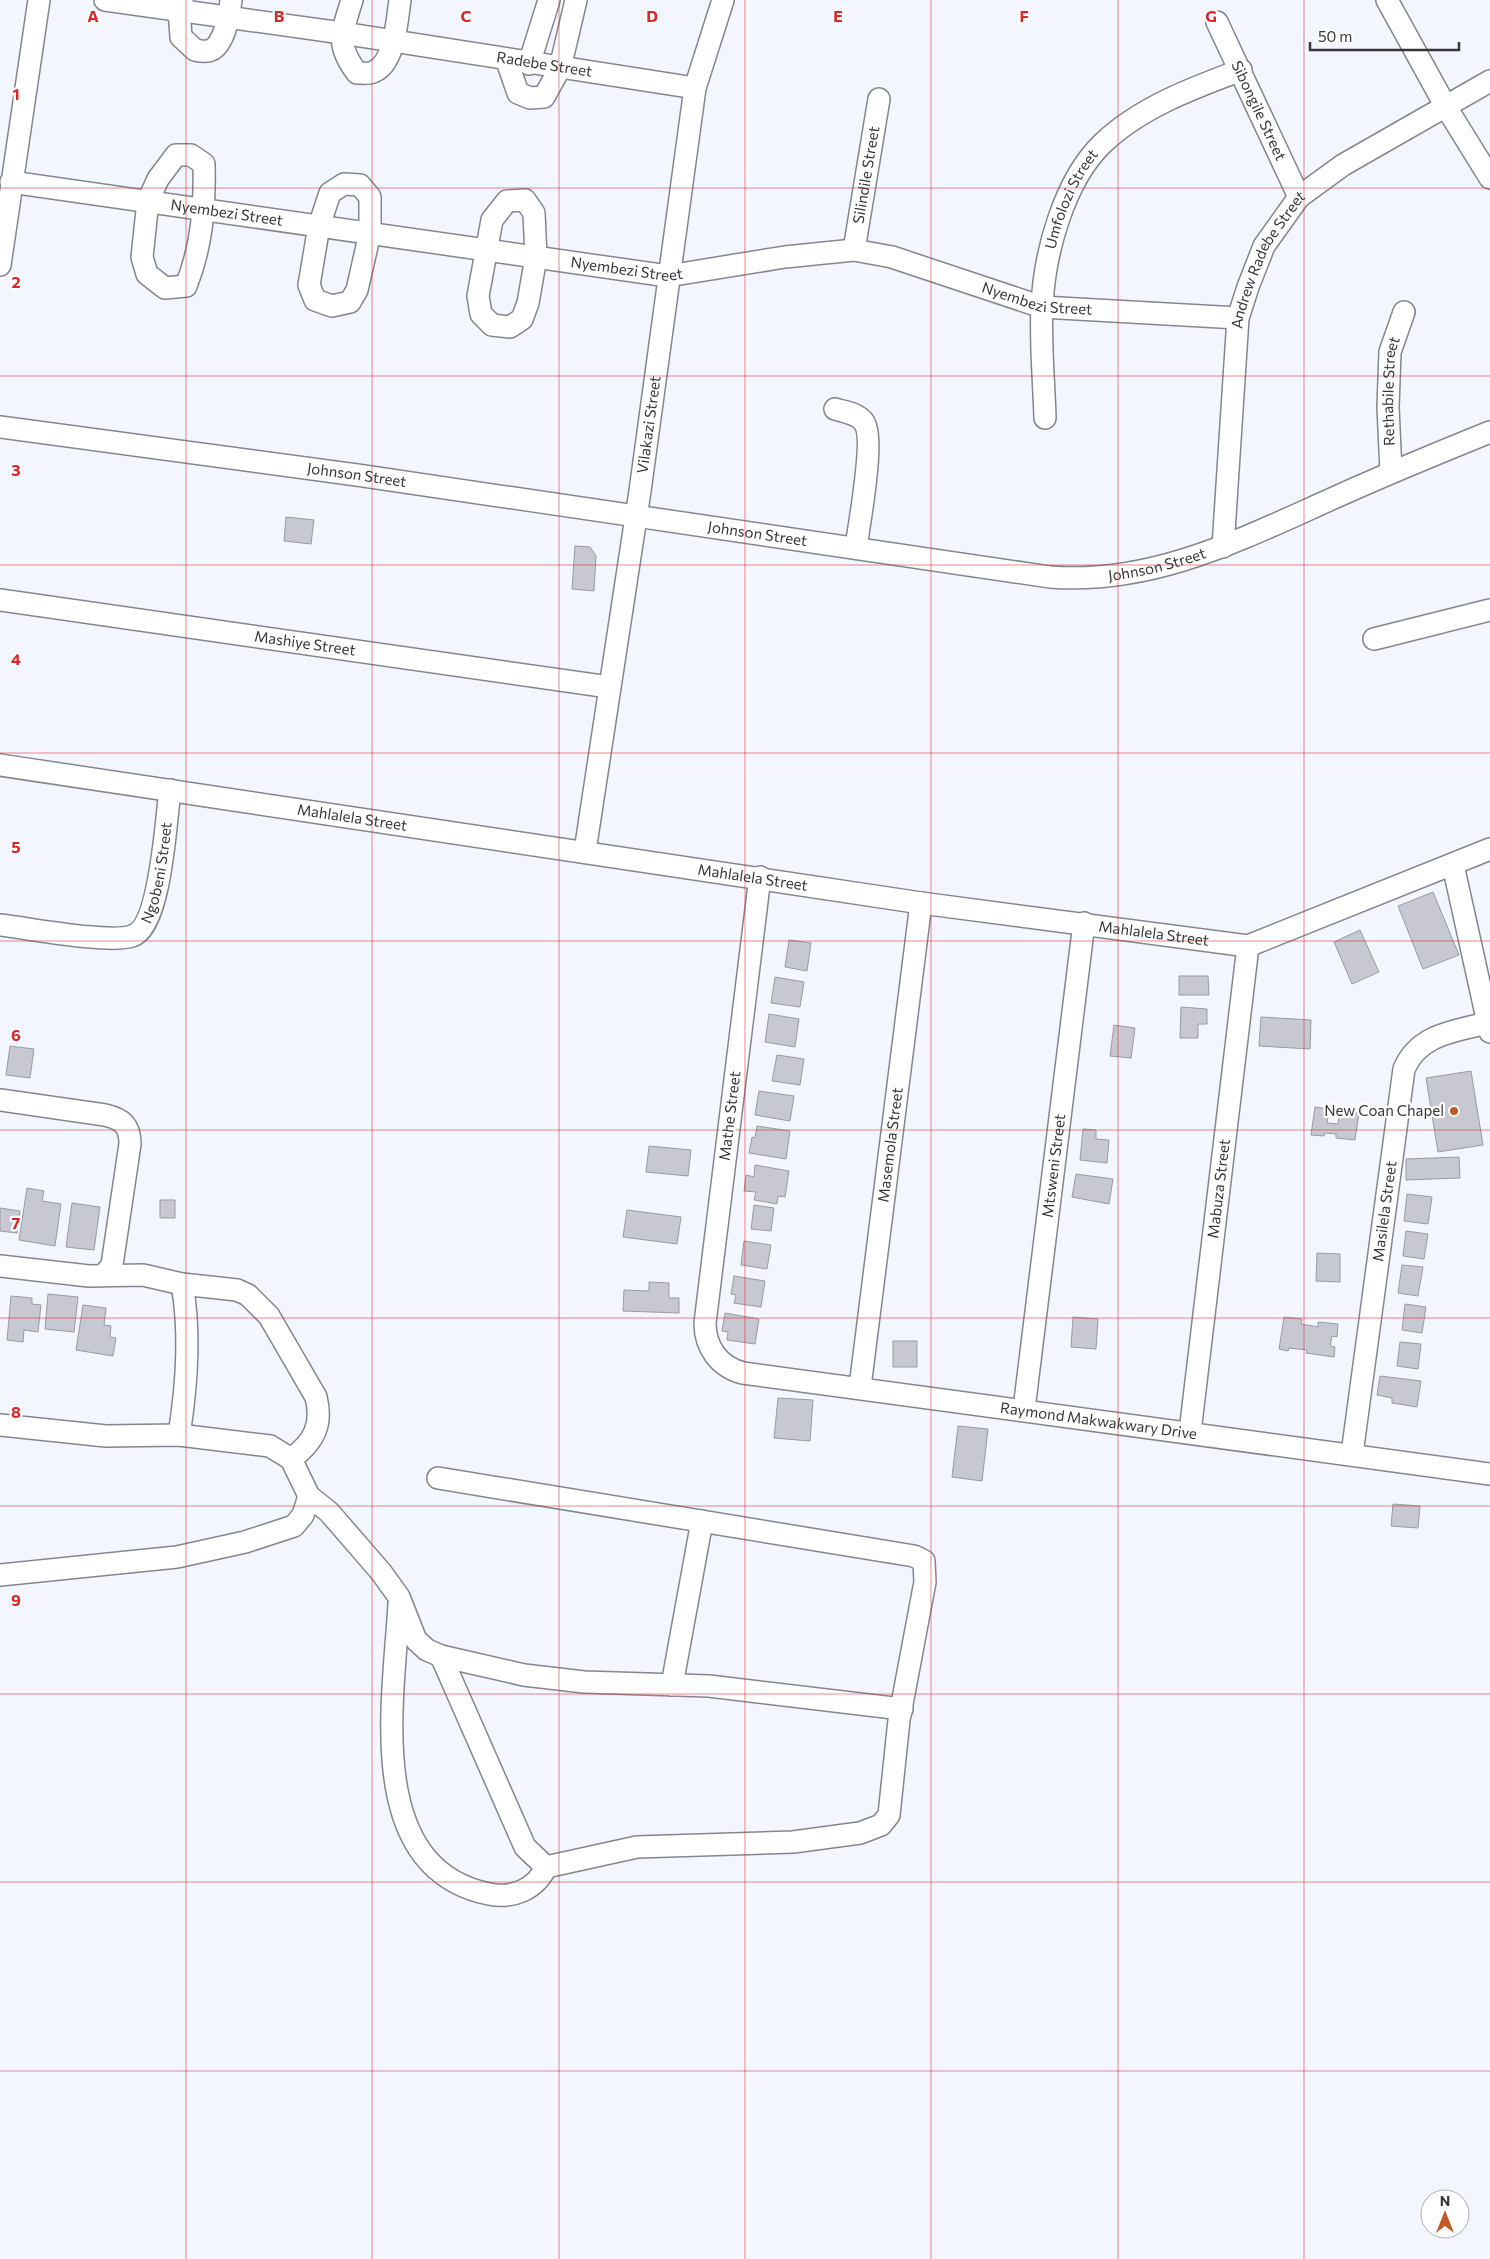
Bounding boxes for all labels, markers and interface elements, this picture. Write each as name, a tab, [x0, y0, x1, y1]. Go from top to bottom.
text: A	[87, 6, 99, 25]
text: B	[274, 6, 285, 25]
text: C	[461, 6, 472, 25]
text: D	[646, 6, 658, 25]
text: E	[833, 6, 843, 25]
text: F	[1019, 6, 1029, 25]
text: G	[1205, 6, 1217, 25]
scale bar	[1310, 20, 1459, 52]
text: 50 m	[1318, 27, 1352, 45]
street label: Radebe Street	[495, 47, 594, 80]
street label: Sibongile Street	[1228, 58, 1291, 163]
text: 1	[12, 84, 20, 103]
street label: Silindile Street	[849, 125, 882, 225]
street label: Umfolozi Street	[1040, 145, 1101, 251]
street label: Andrew Radebe Street	[1227, 186, 1308, 329]
street label: Nyembezi Street	[170, 195, 284, 229]
street label: Nyembezi Street	[570, 252, 684, 284]
text: 2	[11, 272, 21, 291]
street label: Nyembezi Street	[980, 278, 1093, 318]
street label: Rethabile Street	[1378, 334, 1403, 446]
street label: Vilakazi Street	[632, 375, 664, 475]
street label: Johnson Street	[306, 458, 408, 490]
text: 3	[11, 460, 21, 479]
street label: Johnson Street	[707, 517, 809, 549]
street label: Johnson Street	[1107, 543, 1208, 584]
street label: Mashiye Street	[253, 626, 357, 659]
text: 4	[11, 649, 21, 668]
street label: Mahlalela Street	[296, 800, 408, 834]
street label: Ngobeni Street	[136, 821, 175, 926]
text: 5	[11, 837, 21, 856]
street label: Mahlalela Street	[696, 860, 809, 894]
street label: Mahlalela Street	[1098, 916, 1210, 949]
text: 6	[11, 1025, 21, 1044]
street label: Mathe Street	[715, 1070, 743, 1162]
street label: Masemola Street	[873, 1086, 906, 1203]
place label: New Coan Chapel	[1324, 1101, 1444, 1119]
marker: New Coan Chapel	[1448, 1105, 1460, 1117]
street label: Mtsweni Street	[1038, 1113, 1068, 1219]
street label: Mabuza Street	[1203, 1138, 1233, 1239]
street label: Masilela Street	[1368, 1160, 1400, 1263]
text: 7	[12, 1213, 21, 1232]
street label: Raymond Makwakwary Drive	[999, 1398, 1198, 1442]
text: 8	[11, 1402, 21, 1421]
text: 9	[11, 1590, 21, 1609]
north arrow	[1420, 2189, 1470, 2239]
text: N	[1440, 2192, 1450, 2209]

